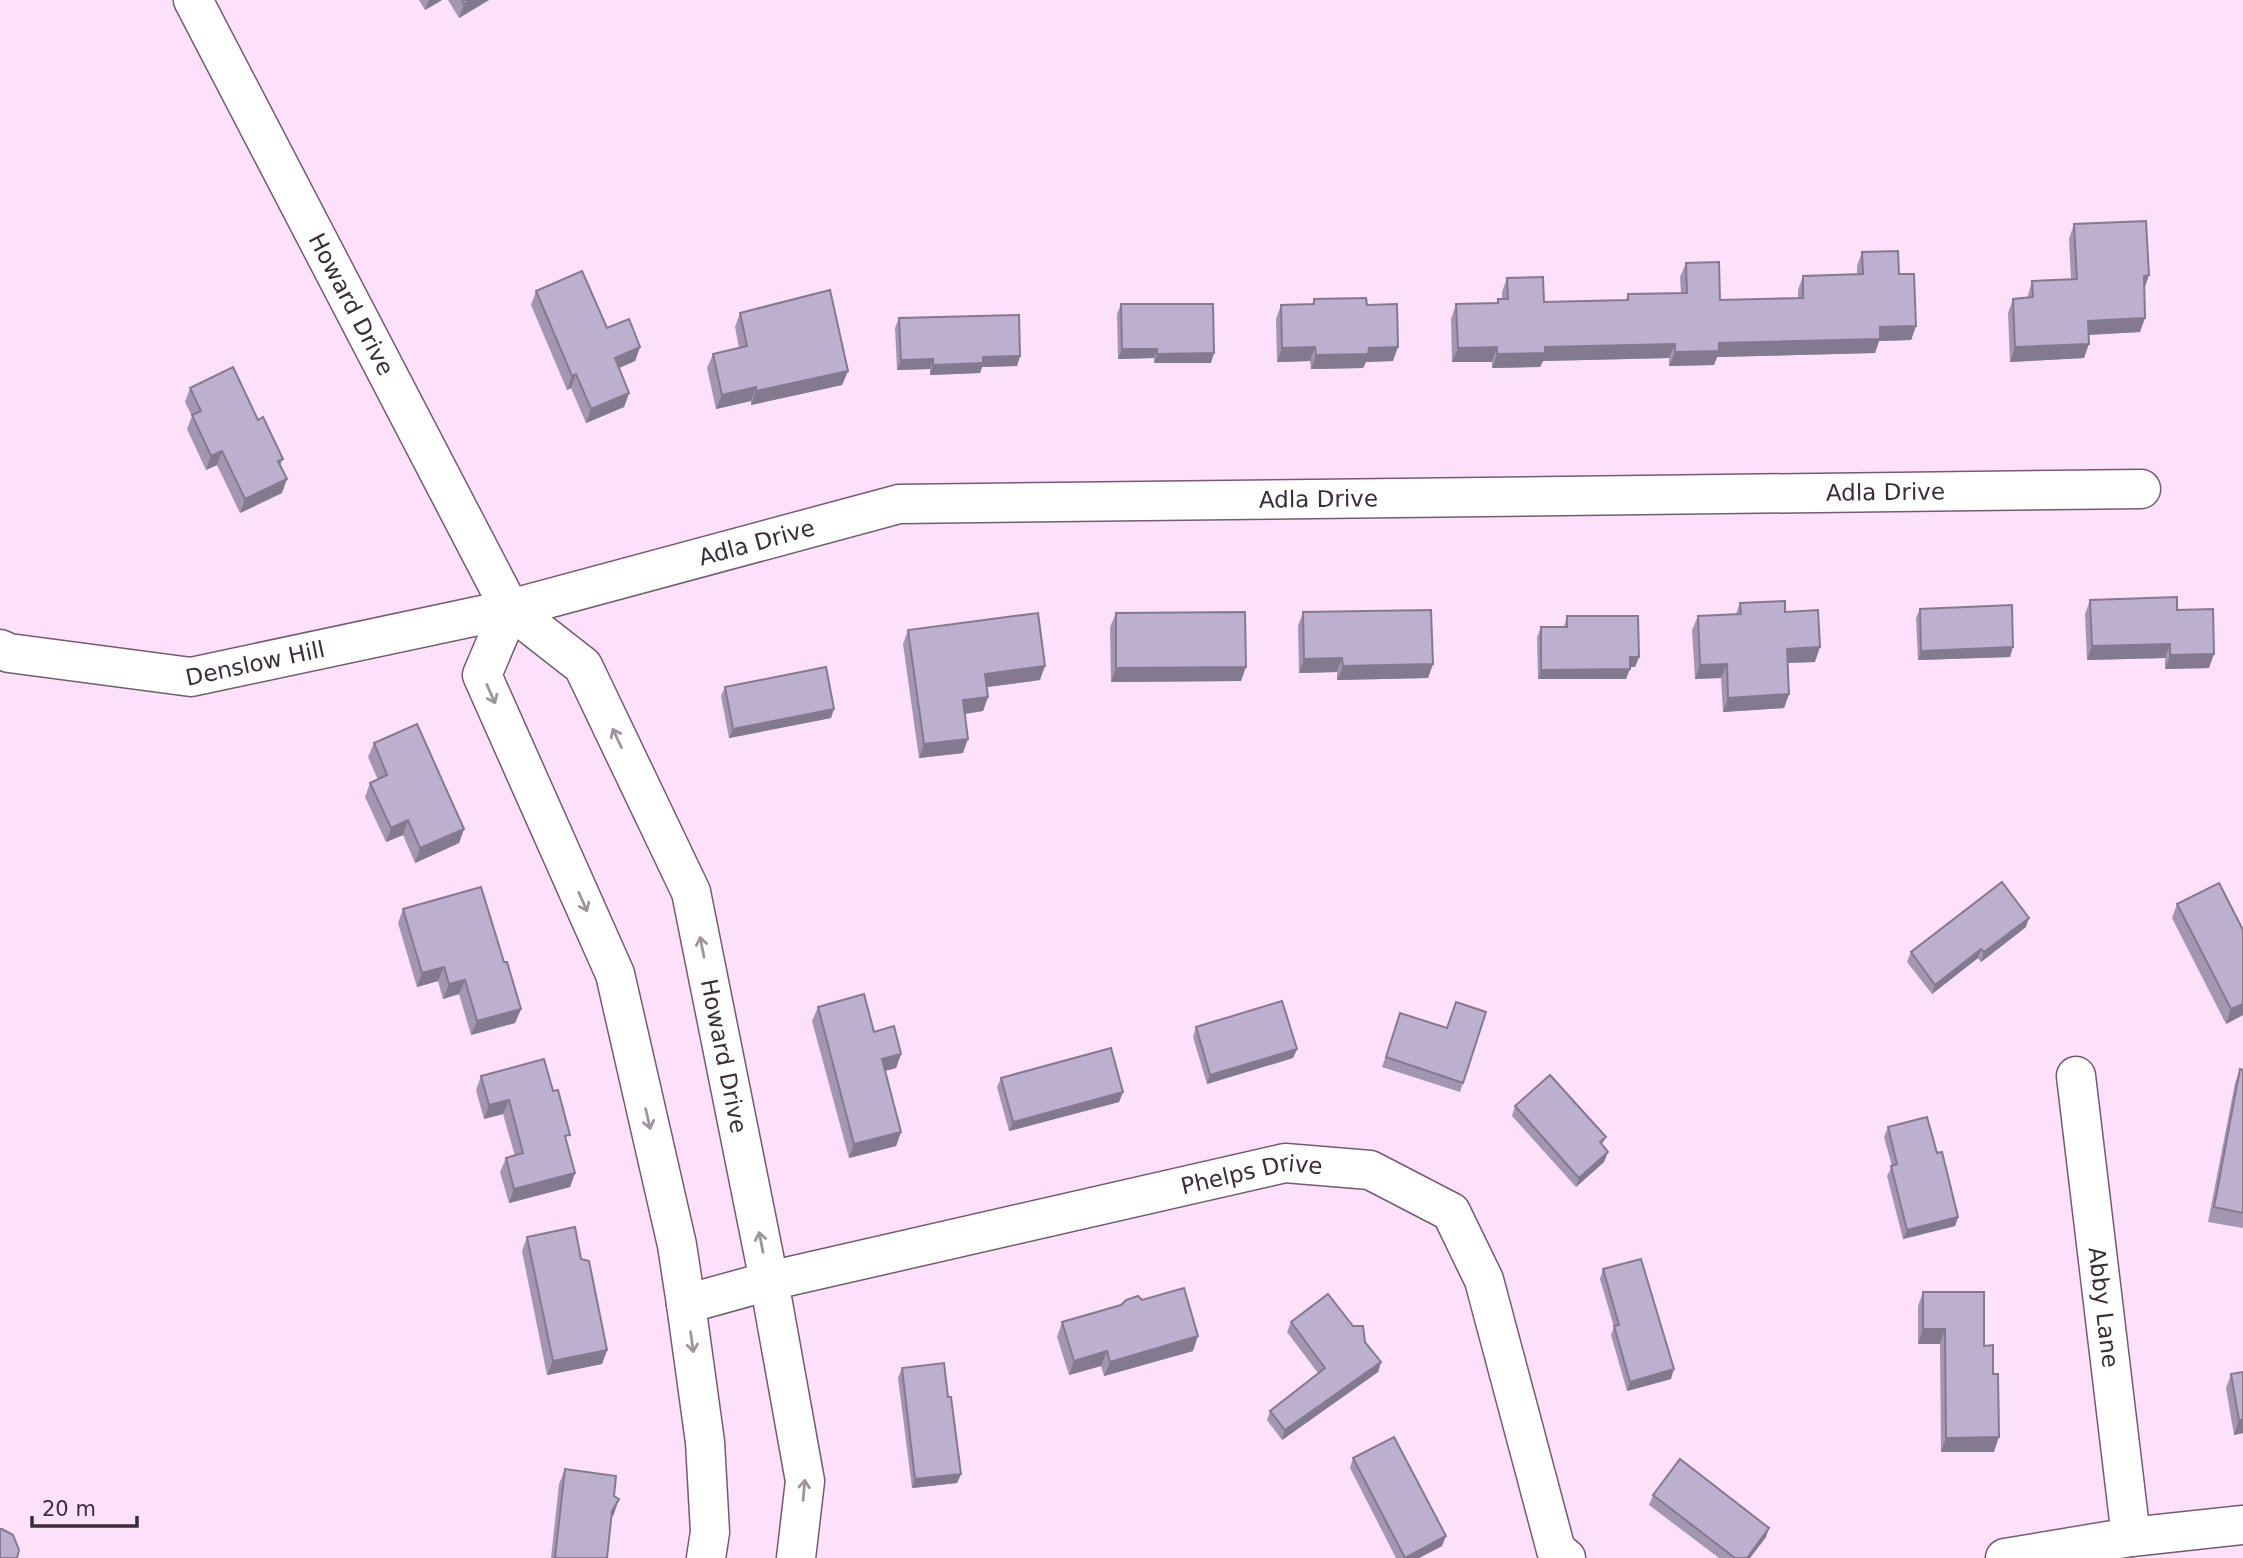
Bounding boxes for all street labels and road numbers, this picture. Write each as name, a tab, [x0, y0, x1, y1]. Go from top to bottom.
street label: Howard Drive	[304, 229, 399, 380]
street label: Adla Drive	[1826, 478, 1945, 506]
street label: Adla Drive	[1259, 485, 1378, 513]
street label: Adla Drive	[696, 514, 817, 571]
street label: Denslow Hill	[183, 636, 327, 691]
street label: Howard Drive	[696, 977, 752, 1135]
street label: Phelps Drive	[1178, 1149, 1324, 1199]
street label: Abby Lane	[2083, 1245, 2124, 1369]

